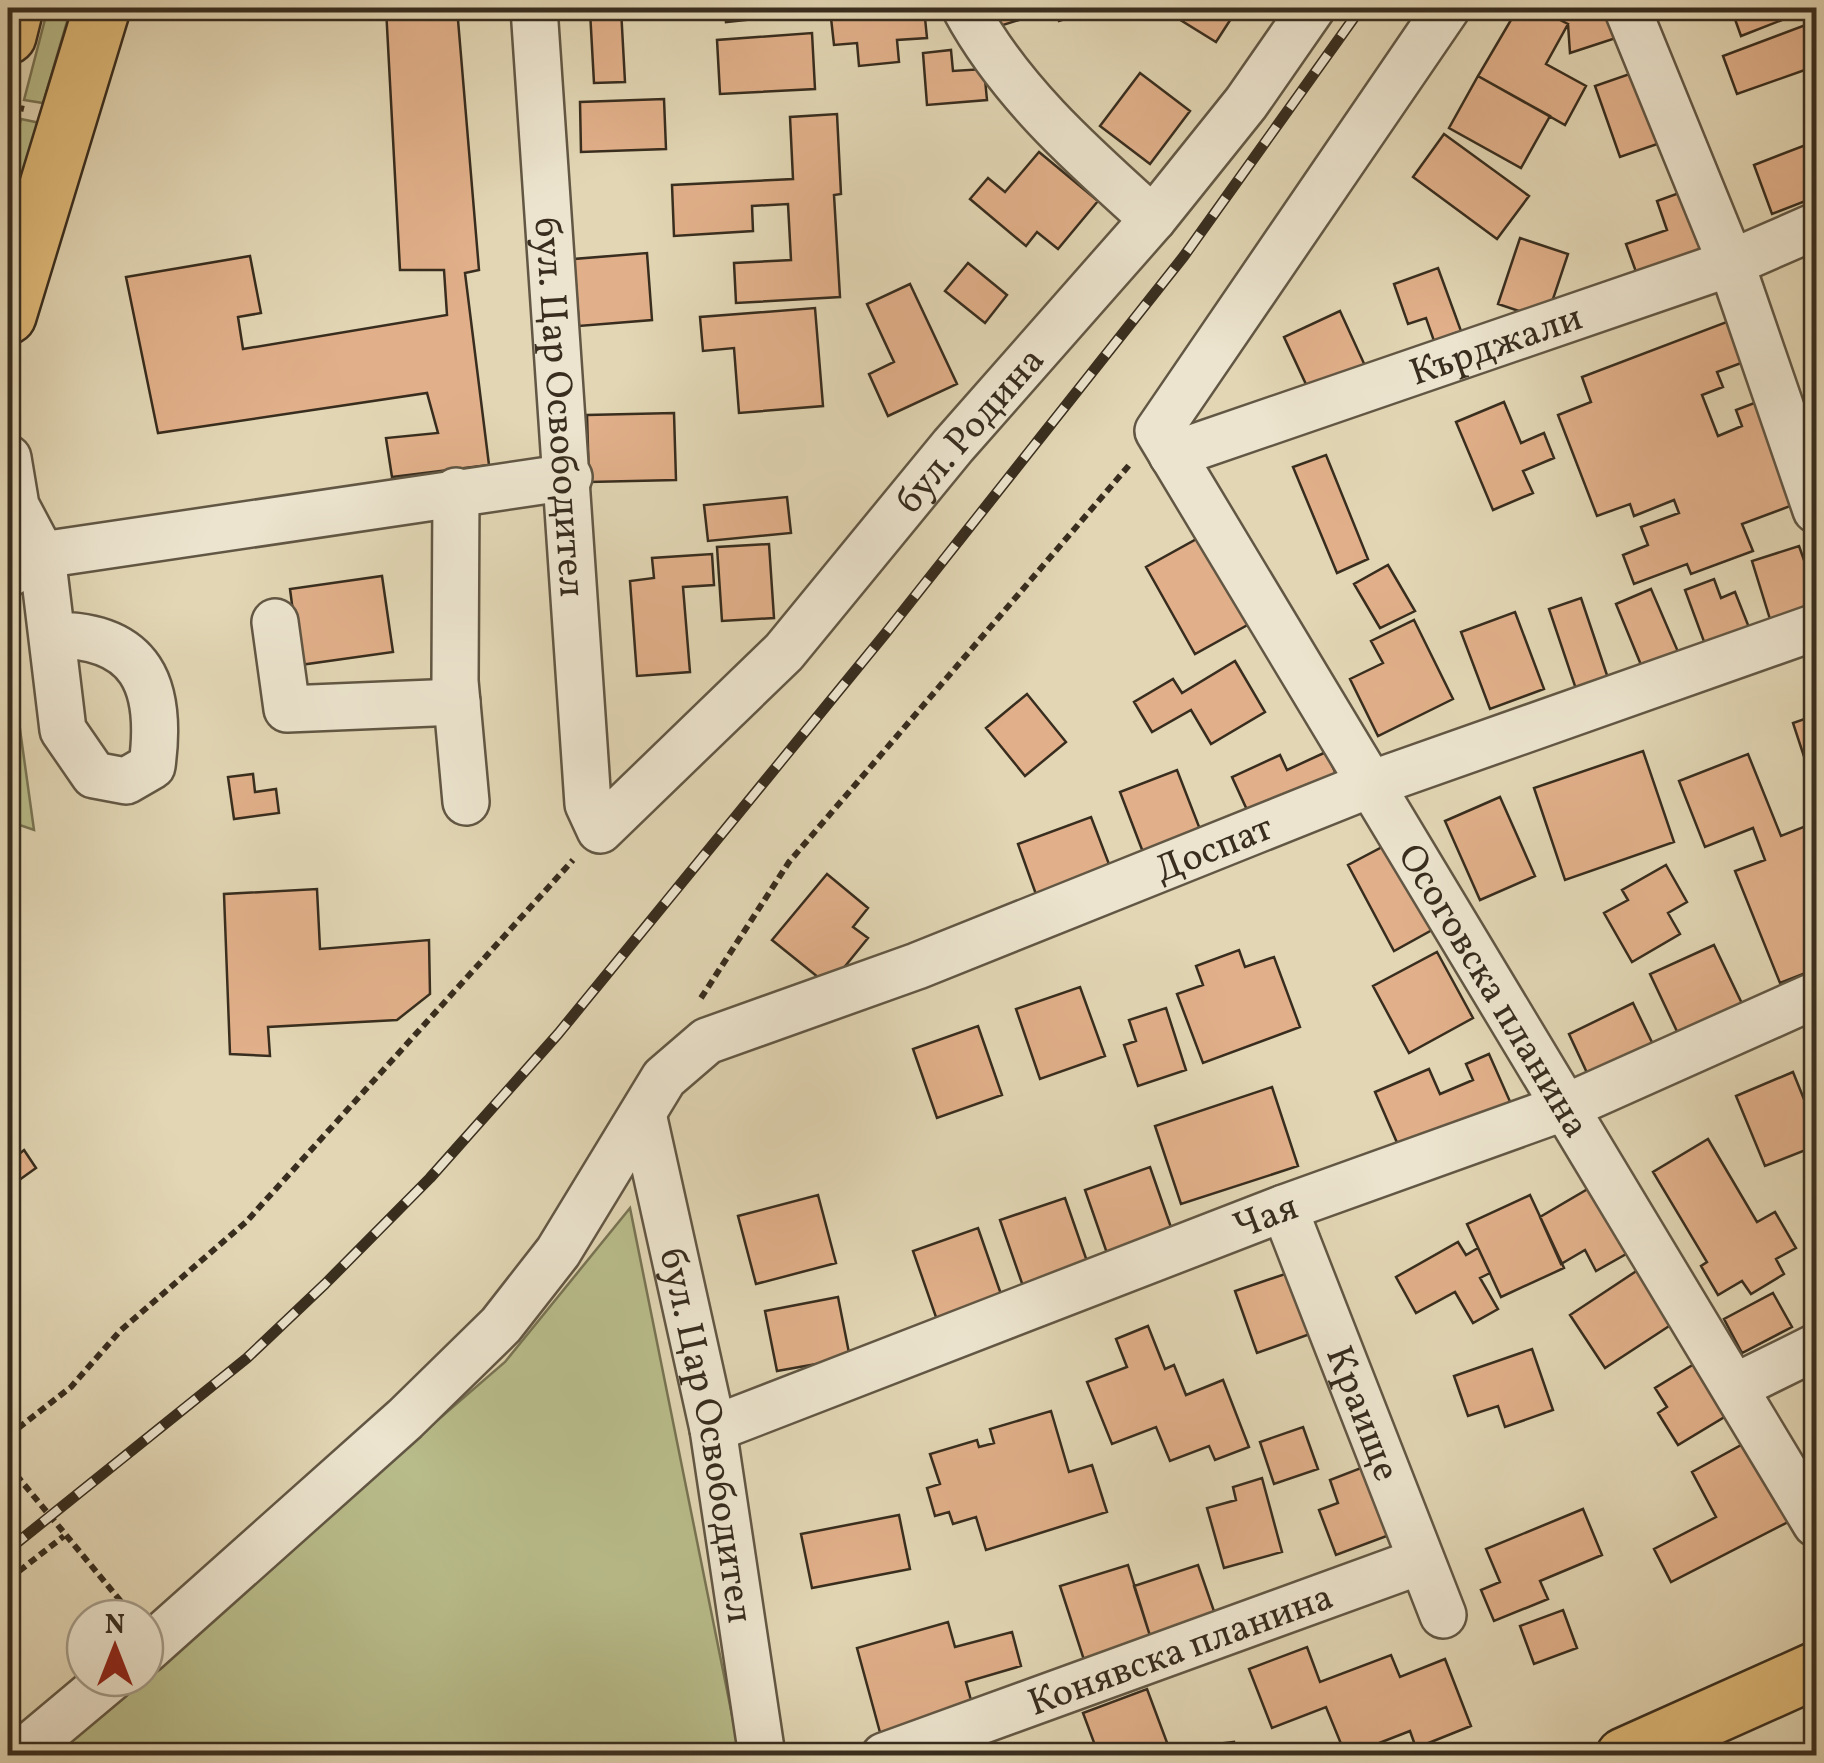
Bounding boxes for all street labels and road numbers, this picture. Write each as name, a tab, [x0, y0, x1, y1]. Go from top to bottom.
street label: бул. Цар Освободител	[518, 216, 597, 599]
street label: Кърджали	[1403, 293, 1590, 401]
street label: бул. Родина	[885, 337, 1058, 526]
street label: Доспат	[1147, 803, 1282, 898]
street label: Осоговска планина	[1383, 835, 1601, 1149]
street label: Чая	[1226, 1182, 1306, 1255]
street label: бул. Цар Освободител	[644, 1243, 765, 1627]
street label: Краище	[1311, 1339, 1411, 1489]
street label: Конявска планина	[1021, 1572, 1341, 1731]

